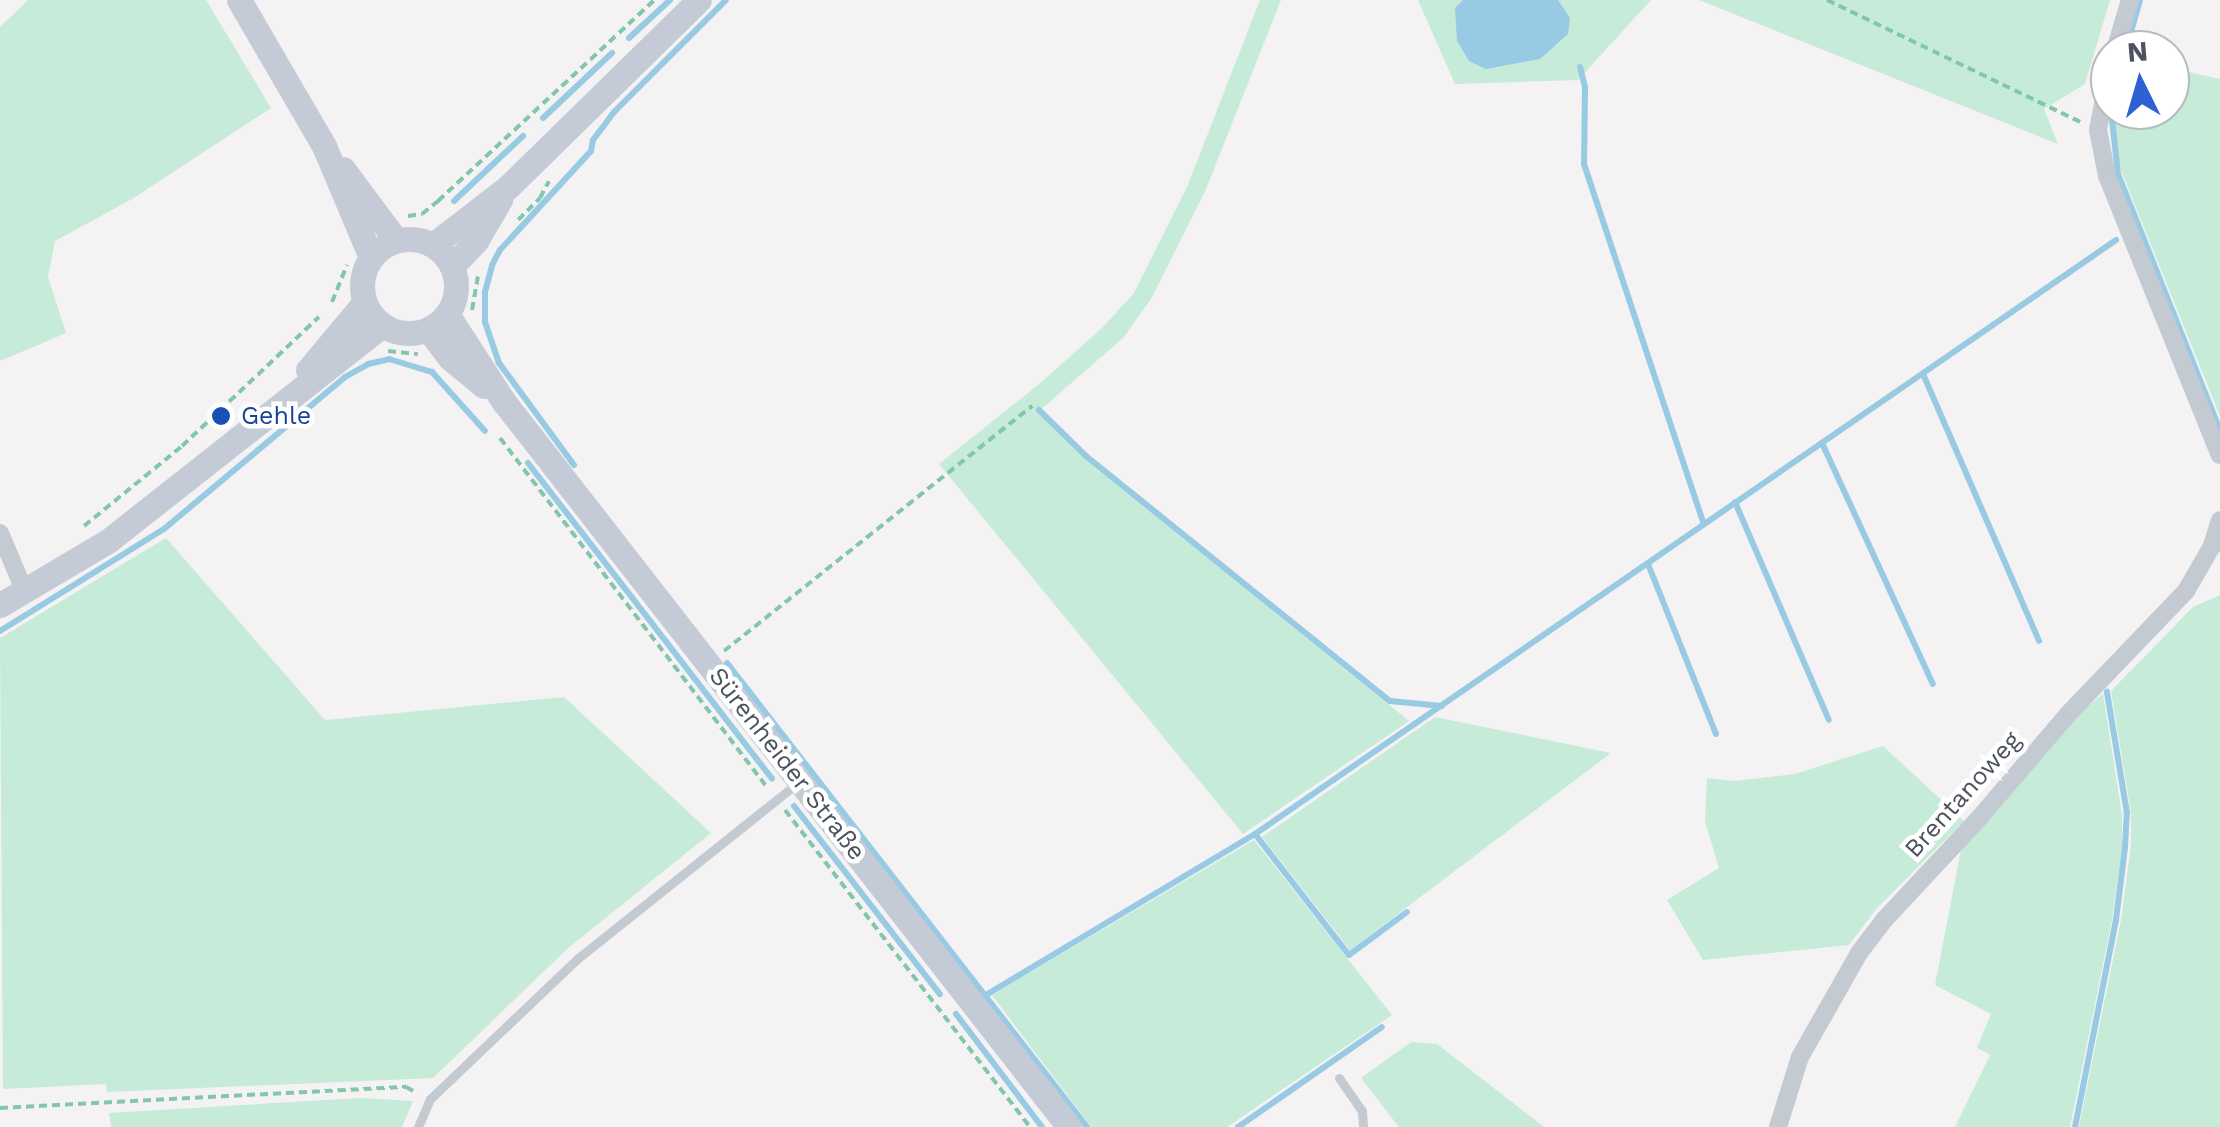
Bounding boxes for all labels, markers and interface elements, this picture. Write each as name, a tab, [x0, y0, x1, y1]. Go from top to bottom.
north arrow	[2090, 30, 2190, 130]
text: N	[2126, 34, 2149, 69]
place label: Gehle	[241, 401, 311, 431]
marker: Gehle	[210, 405, 232, 427]
street label: Sürenheider Straße	[702, 661, 872, 867]
street label: Brentanoweg	[1899, 726, 2027, 864]

